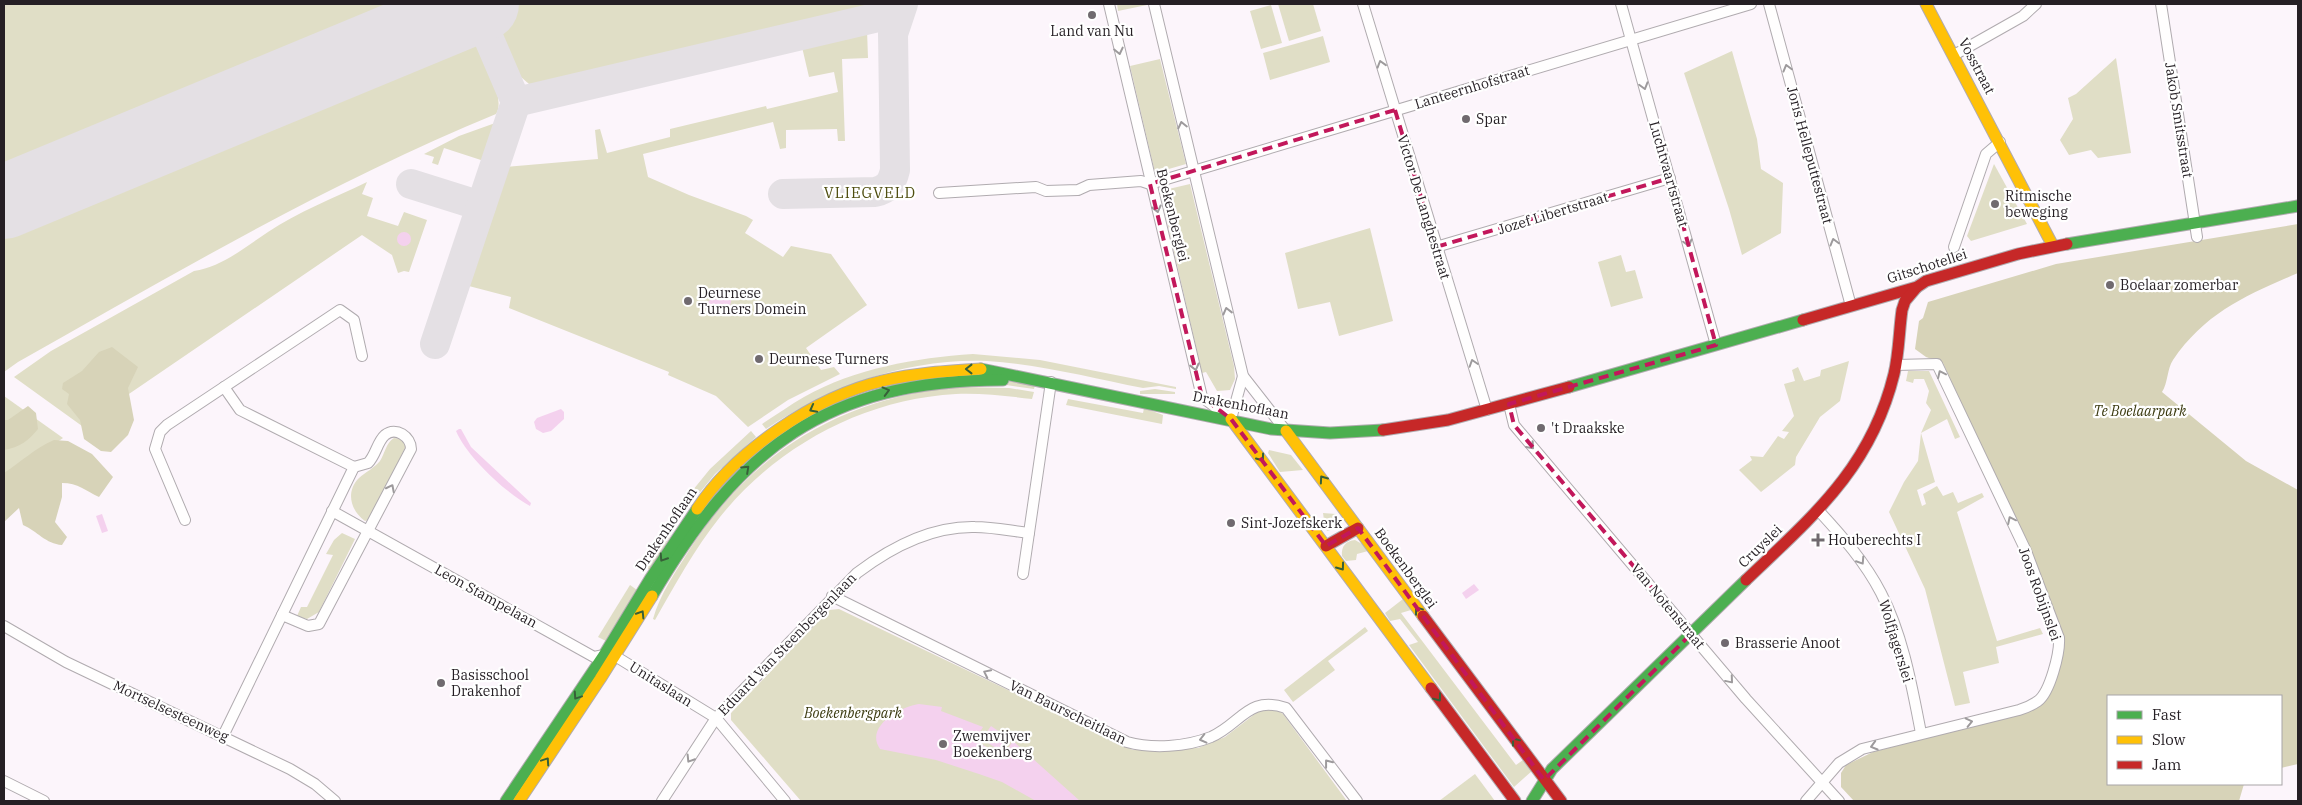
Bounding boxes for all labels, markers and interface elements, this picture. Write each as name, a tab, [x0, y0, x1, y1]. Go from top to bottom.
marker: Land van Nu	[1086, 9, 1098, 21]
place label: Land van Nu	[1050, 22, 1134, 40]
street label: Vosstraat	[1955, 35, 1999, 97]
one-way arrow	[1113, 47, 1124, 56]
one-way arrow	[1377, 60, 1387, 68]
street label: Lanteernhofstraat	[1412, 61, 1532, 113]
street label: Jakob Smitsstraat	[2161, 61, 2197, 179]
one-way arrow	[1782, 65, 1792, 73]
one-way arrow	[1638, 82, 1649, 91]
street label: Joris Helleputtestraat	[1783, 84, 1837, 226]
place label: Spar	[1476, 110, 1508, 128]
marker: Spar	[1460, 113, 1472, 125]
street label: Luchtvaartstraat	[1645, 119, 1693, 229]
one-way arrow	[1177, 121, 1188, 130]
street label: Victor De Langhestraat	[1393, 132, 1455, 282]
street label: Boekenberglei	[1153, 167, 1193, 263]
district label: VLIEGVELD	[824, 183, 916, 202]
place label: Ritmische beweging	[2005, 187, 2072, 221]
street label: Jozef Libertstraat	[1496, 188, 1610, 238]
marker: Ritmische beweging	[1989, 198, 2001, 210]
one-way arrow	[1151, 205, 1161, 213]
one-way arrow	[1682, 238, 1692, 246]
one-way arrow	[1829, 238, 1839, 247]
street label: Gitschotellei	[1885, 245, 1969, 287]
place label: Boelaar zomerbar	[2120, 276, 2239, 294]
marker: Boelaar zomerbar	[2104, 279, 2116, 291]
place label: Deurnese Turners Domein	[698, 284, 806, 318]
marker: Deurnese Turners Domein	[682, 295, 694, 307]
one-way arrow	[1222, 307, 1233, 316]
place label: Deurnese Turners	[769, 350, 889, 368]
marker: Deurnese Turners	[753, 353, 765, 365]
one-way arrow	[1468, 359, 1478, 368]
one-way arrow	[1189, 363, 1200, 372]
one-way arrow	[964, 364, 972, 374]
one-way arrow	[1937, 370, 1947, 379]
one-way arrow	[882, 386, 890, 396]
street label: Drakenhoflaan	[1191, 387, 1291, 423]
park label: Te Boelaarpark	[2094, 402, 2187, 420]
one-way arrow	[809, 403, 818, 413]
place label: 't Draakske	[1551, 419, 1624, 437]
marker: 't Draakske	[1535, 422, 1547, 434]
one-way arrow	[1526, 440, 1535, 449]
one-way arrow	[1255, 452, 1264, 462]
one-way arrow	[740, 466, 749, 475]
one-way arrow	[1320, 475, 1329, 484]
street label: Drakenhoflaan	[631, 483, 701, 575]
one-way arrow	[385, 484, 395, 493]
place label: Sint-Jozefskerk	[1241, 514, 1343, 532]
one-way arrow	[2007, 516, 2017, 525]
marker: Sint-Jozefskerk	[1225, 517, 1237, 529]
street label: Cruyslei	[1734, 521, 1786, 571]
street label: Boekenberglei	[1371, 524, 1441, 612]
place label: Houberechts I	[1828, 531, 1921, 549]
marker: Houberechts I	[1812, 534, 1824, 546]
street label: Joos Robijnslei	[2015, 545, 2065, 643]
one-way arrow	[659, 553, 669, 562]
one-way arrow	[1855, 555, 1864, 564]
street label: Van Notenstraat	[1627, 559, 1709, 653]
street label: Leon Stampelaan	[431, 560, 541, 632]
one-way arrow	[1335, 562, 1344, 571]
street label: Eduard Van Steenbergenlaan	[714, 569, 860, 719]
street label: Wolfjagerslei	[1875, 597, 1917, 685]
one-way arrow	[1415, 606, 1424, 616]
one-way arrow	[635, 611, 644, 620]
place label: Brasserie Anoot	[1735, 634, 1840, 652]
marker: Brasserie Anoot	[1719, 637, 1731, 649]
street label: Unitaslaan	[626, 657, 696, 711]
place label: Basisschool Drakenhof	[451, 666, 529, 700]
one-way arrow	[984, 669, 993, 679]
one-way arrow	[1725, 675, 1734, 684]
street label: Mortselsesteenweg	[110, 676, 232, 746]
street label: Van Baurscheitlaan	[1006, 676, 1130, 748]
marker: Basisschool Drakenhof	[435, 677, 447, 689]
one-way arrow	[573, 691, 583, 700]
one-way arrow	[1432, 692, 1441, 702]
legend	[2107, 695, 2282, 785]
park label: Boekenbergpark	[803, 704, 903, 722]
text: Fast	[2152, 705, 2182, 724]
one-way arrow	[1964, 717, 1973, 728]
place label: Zwemvijver Boekenberg	[953, 727, 1033, 761]
text: Slow	[2152, 730, 2186, 749]
one-way arrow	[1199, 733, 1207, 743]
one-way arrow	[1512, 737, 1521, 746]
marker: Zwemvijver Boekenberg	[937, 738, 949, 750]
one-way arrow	[1871, 740, 1879, 750]
one-way arrow	[686, 754, 696, 763]
text: Jam	[2152, 755, 2181, 774]
one-way arrow	[540, 757, 549, 766]
one-way arrow	[1325, 760, 1333, 769]

